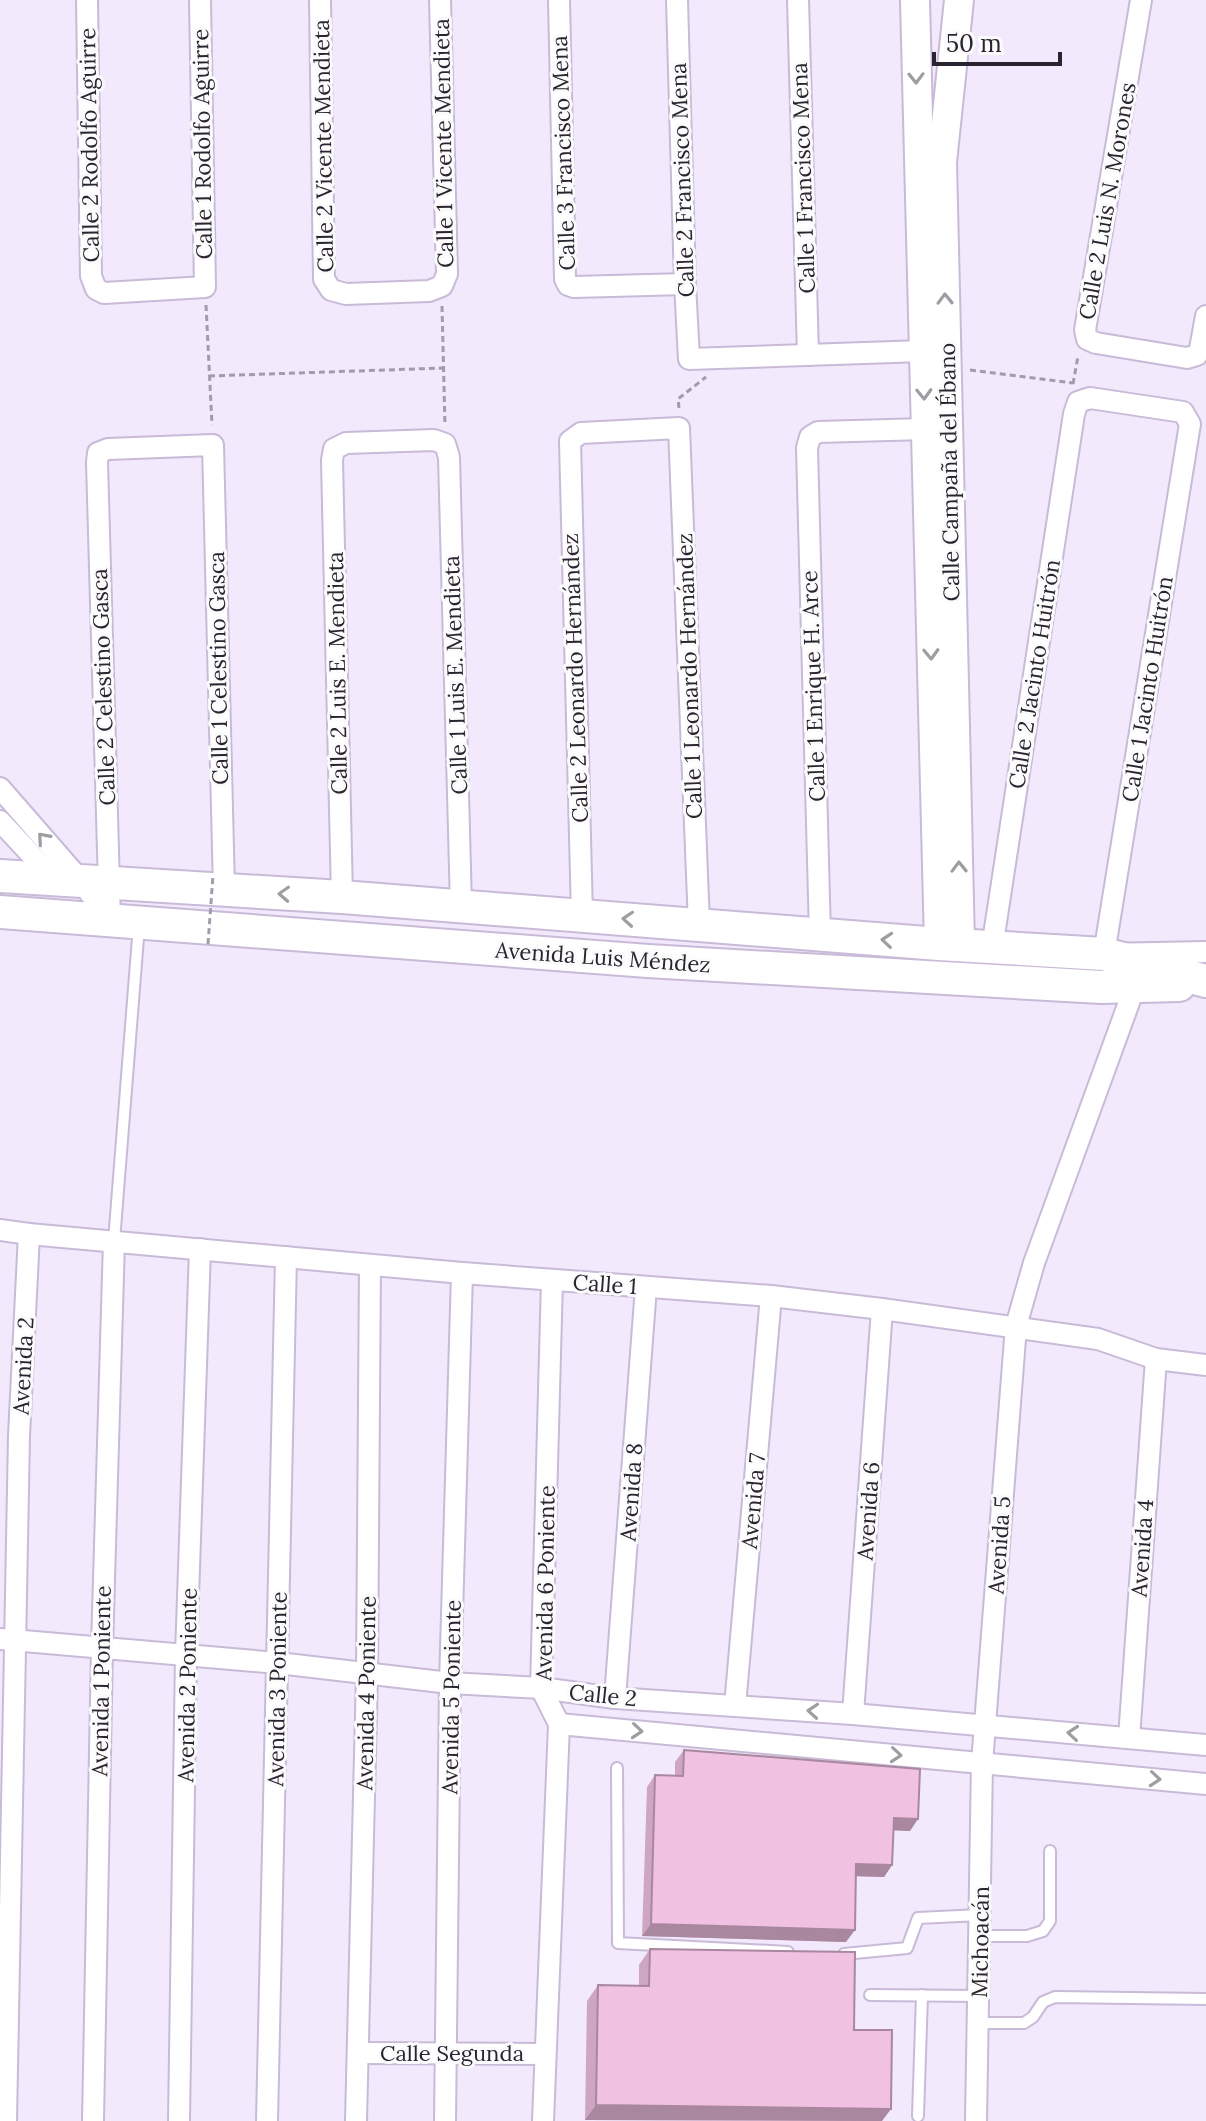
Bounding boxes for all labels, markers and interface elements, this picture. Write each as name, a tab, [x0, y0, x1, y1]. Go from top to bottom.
scale bar	[934, 16, 1060, 66]
street label: Calle 1 Vicente Mendieta	[427, 18, 459, 268]
street label: Calle 2 Vicente Mendieta	[307, 19, 339, 273]
street label: Calle 2 Rodolfo Aguirre	[73, 27, 105, 263]
street label: Calle 1 Rodolfo Aguirre	[186, 28, 218, 260]
text: 50 m	[946, 28, 1002, 59]
street label: Calle 3 Francisco Mena	[545, 35, 581, 271]
street label: Calle 2 Francisco Mena	[664, 62, 700, 298]
street label: Calle 1 Francisco Mena	[785, 62, 821, 294]
one-way arrow	[908, 72, 925, 85]
street label: Calle 2 Luis N. Morones	[1072, 80, 1142, 322]
one-way arrow	[936, 292, 954, 305]
street label: Calle Campaña del Ébano	[933, 342, 965, 602]
one-way arrow	[916, 388, 933, 401]
street label: Calle 2 Leonardo Hernández	[556, 533, 594, 823]
street label: Calle 1 Leonardo Hernández	[670, 533, 708, 819]
street label: Calle 1 Celestino Gasca	[202, 551, 234, 785]
street label: Calle 2 Luis E. Mendieta	[321, 551, 353, 795]
street label: Calle 1 Luis E. Mendieta	[437, 555, 473, 795]
street label: Calle 2 Jacinto Huitrón	[1002, 557, 1066, 791]
street label: Calle 2 Celestino Gasca	[85, 568, 121, 806]
street label: Calle 1 Enrique H. Arce	[795, 570, 831, 802]
street label: Calle 1 Jacinto Huitrón	[1115, 574, 1179, 804]
one-way arrow	[923, 648, 940, 661]
one-way arrow	[39, 833, 53, 847]
one-way arrow	[950, 860, 967, 873]
one-way arrow	[277, 886, 290, 903]
one-way arrow	[621, 911, 634, 928]
one-way arrow	[880, 932, 893, 949]
street label: Avenida Luis Méndez	[493, 935, 712, 978]
street label: Calle 1	[572, 1268, 638, 1300]
street label: Avenida 2	[6, 1316, 40, 1417]
street label: Avenida 8	[614, 1442, 648, 1543]
street label: Avenida 7	[735, 1452, 771, 1551]
street label: Avenida 6	[851, 1461, 885, 1562]
street label: Avenida 6 Poniente	[529, 1485, 561, 1682]
street label: Avenida 5	[982, 1495, 1016, 1596]
street label: Avenida 4	[1125, 1498, 1159, 1599]
street label: Avenida 1 Poniente	[85, 1585, 117, 1778]
street label: Avenida 2 Poniente	[171, 1587, 203, 1784]
street label: Avenida 3 Poniente	[261, 1591, 293, 1788]
street label: Avenida 4 Poniente	[350, 1595, 382, 1792]
street label: Avenida 5 Poniente	[435, 1599, 467, 1796]
street label: Calle 2	[568, 1678, 638, 1712]
one-way arrow	[806, 1703, 819, 1720]
one-way arrow	[631, 1722, 644, 1739]
one-way arrow	[1066, 1724, 1079, 1741]
one-way arrow	[890, 1747, 903, 1764]
one-way arrow	[1149, 1770, 1162, 1787]
street label: Michoacán	[965, 1886, 995, 1998]
street label: Calle Segunda	[380, 2039, 524, 2067]

